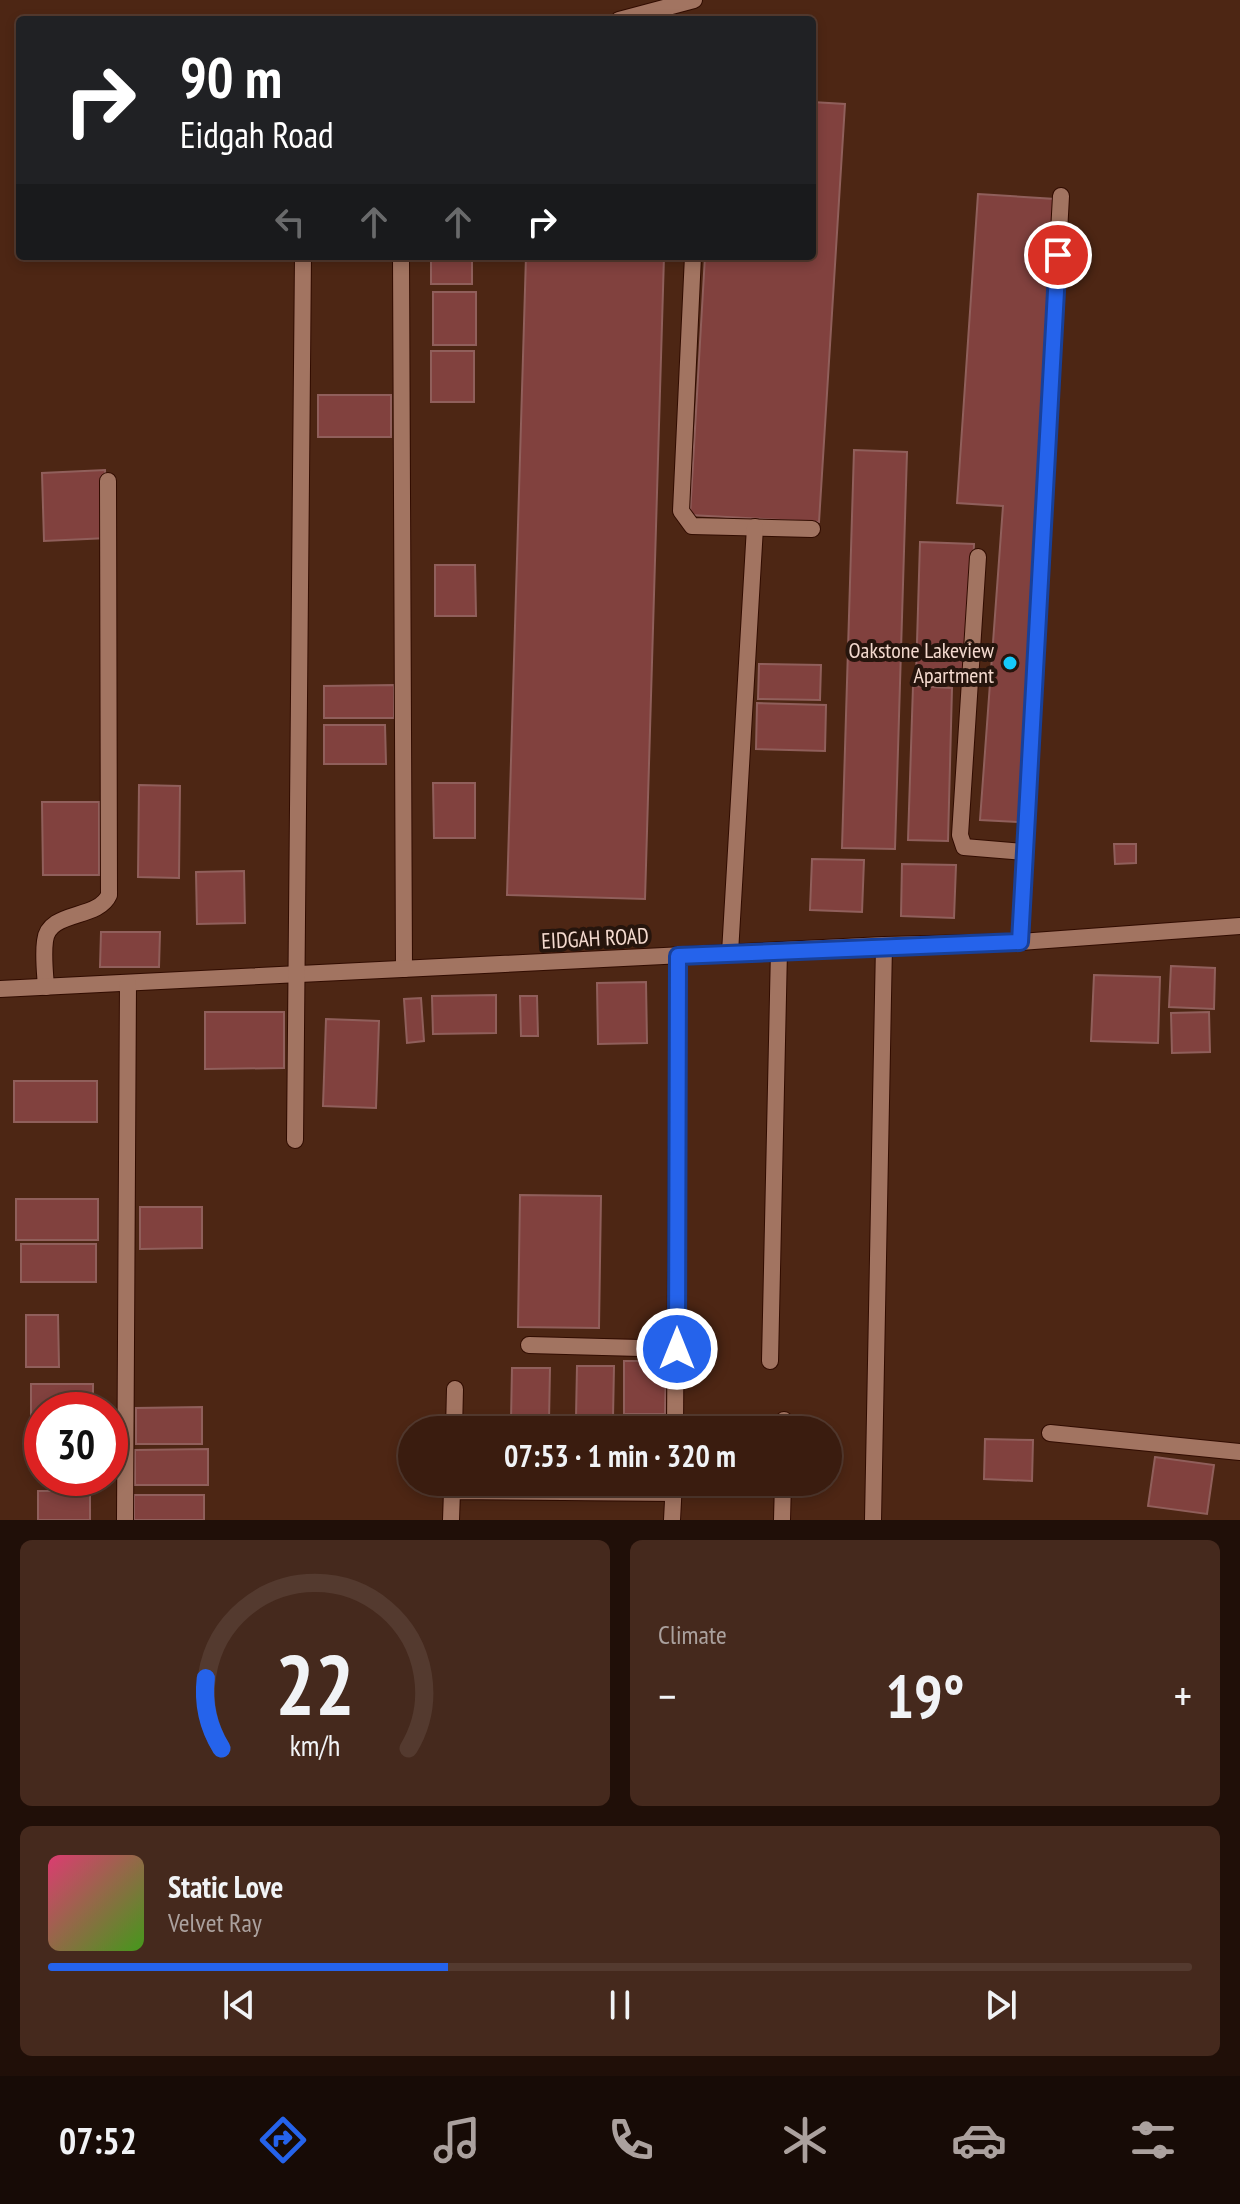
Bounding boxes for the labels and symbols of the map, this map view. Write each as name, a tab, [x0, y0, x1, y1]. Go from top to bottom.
pin	[1024, 221, 1092, 289]
place label: Oakstone Lakeview Apartment	[849, 636, 994, 689]
marker: Oakstone Lakeview Apartment	[1001, 654, 1019, 672]
street label: EIDGAH ROAD	[541, 921, 649, 955]
position arrow	[635, 1307, 719, 1391]
speed limit sign: 30	[24, 1392, 128, 1496]

